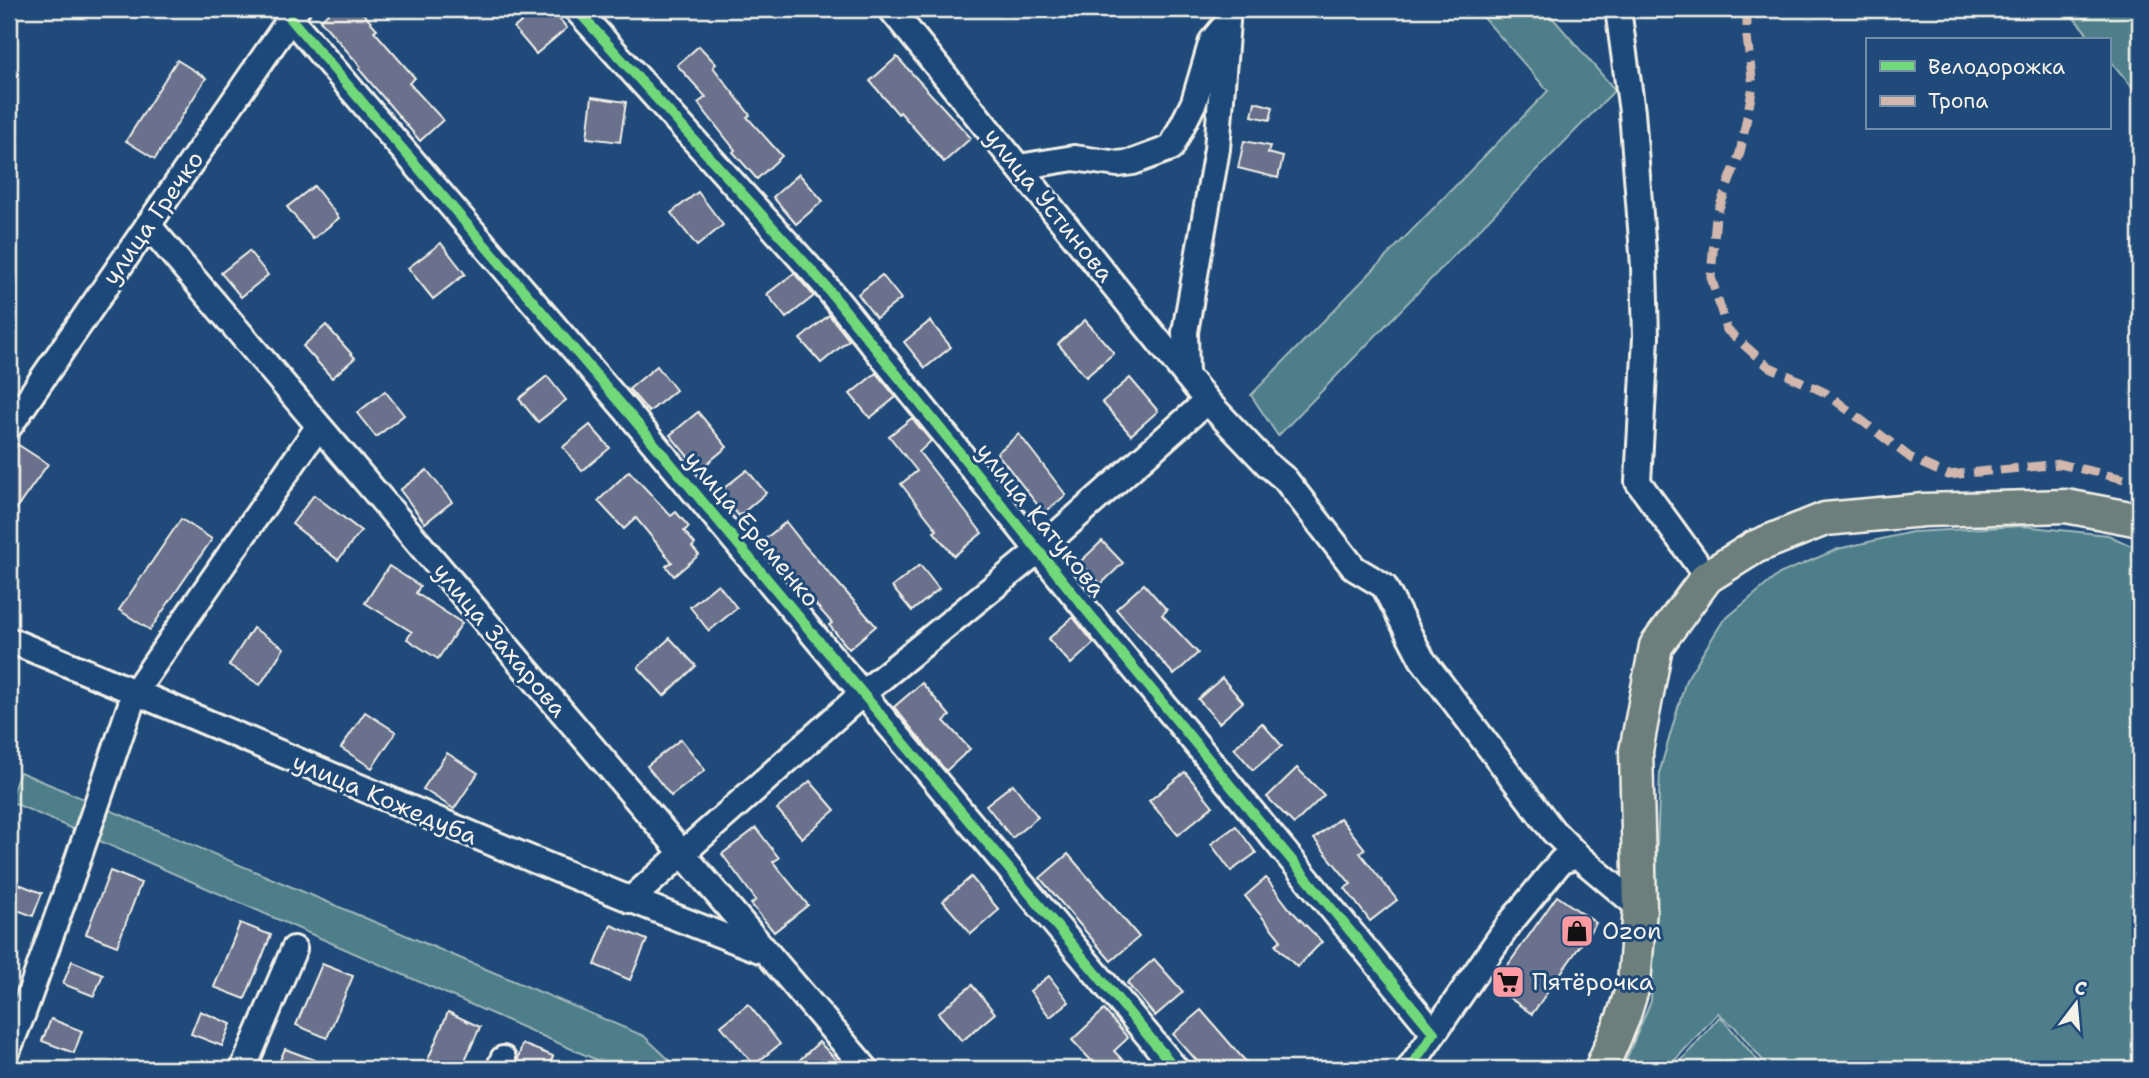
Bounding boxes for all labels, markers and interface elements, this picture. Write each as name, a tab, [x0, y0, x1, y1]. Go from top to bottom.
legend	[1866, 38, 2110, 130]
text: Велодорожка	[1928, 53, 2065, 81]
text: Тропа	[1928, 87, 1988, 115]
street label: улица Устинова	[977, 121, 1121, 289]
street label: улица Гречко	[95, 145, 211, 291]
street label: улица Катукова	[969, 436, 1113, 604]
street label: улица Еременко	[677, 444, 827, 614]
street label: улица Захарова	[426, 556, 574, 724]
street label: улица Кожедуба	[288, 746, 482, 852]
shop icon: Ozon	[1558, 912, 1596, 950]
place label: Ozon	[1602, 915, 1662, 947]
supermarket icon: Пятёрочка	[1489, 963, 1527, 1001]
place label: Пятёрочка	[1532, 966, 1654, 998]
north arrow	[2040, 970, 2110, 1040]
text: С	[2071, 975, 2090, 1002]

